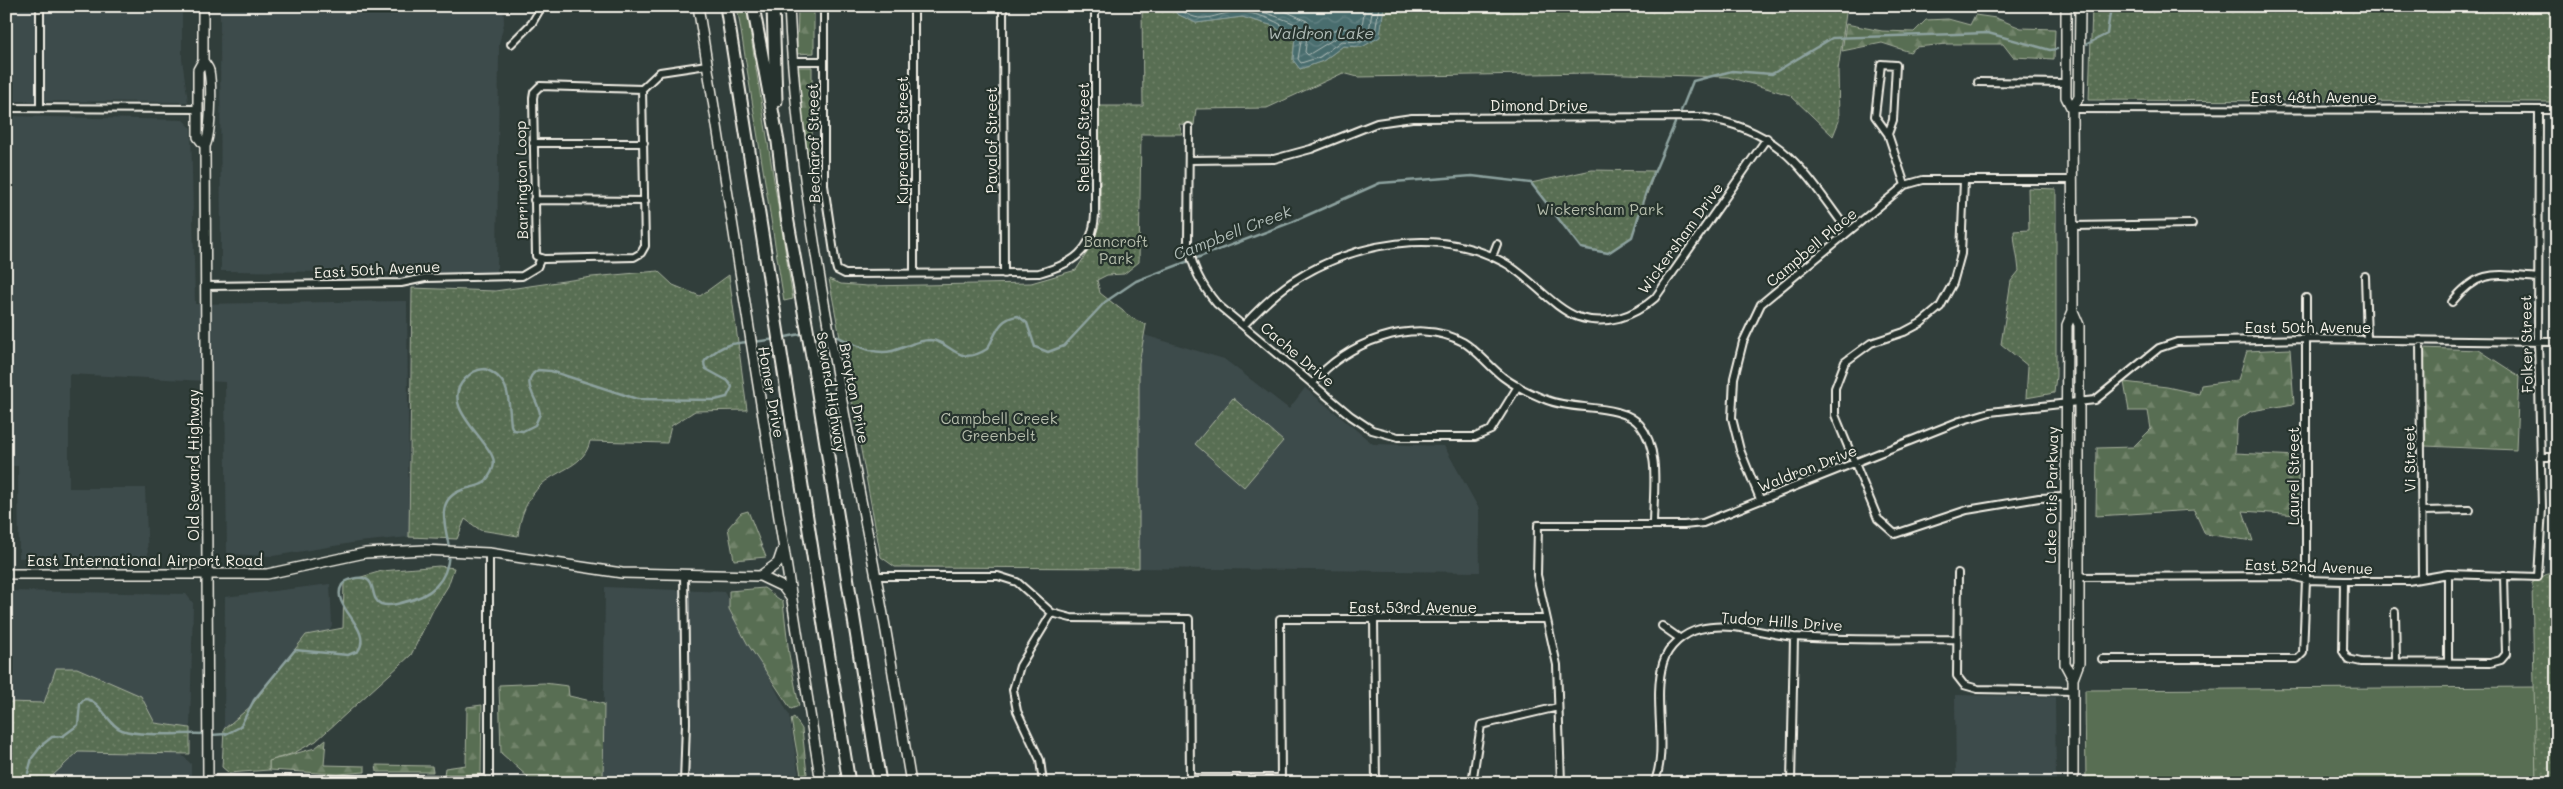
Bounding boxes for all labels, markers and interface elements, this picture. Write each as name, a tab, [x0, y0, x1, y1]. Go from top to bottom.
water label: Waldron Lake	[1268, 22, 1374, 43]
street label: Kupreanof Street	[892, 76, 912, 204]
street label: Shelikof Street	[1073, 82, 1093, 192]
street label: Becharof Street	[802, 83, 824, 203]
street label: Pavalof Street	[981, 87, 1001, 193]
street label: East 48th Avenue	[2251, 87, 2377, 107]
street label: Dimond Drive	[1490, 95, 1588, 115]
street label: Barrington Loop	[510, 120, 532, 240]
street label: Wickersham Drive	[1633, 178, 1727, 298]
park label: Wickersham Park	[1536, 199, 1664, 219]
water label: Campbell Creek	[1170, 200, 1295, 264]
street label: Campbell Place	[1761, 203, 1861, 291]
park label: Bancroft Park	[1084, 231, 1148, 268]
street label: East 50th Avenue	[313, 256, 441, 282]
street label: Folker Street	[2515, 295, 2537, 393]
street label: Cache Drive	[1257, 317, 1339, 391]
street label: East 50th Avenue	[2245, 317, 2371, 337]
street label: Seward Highway	[813, 330, 851, 454]
street label: Brayton Drive	[835, 341, 875, 445]
street label: Homer Drive	[754, 345, 790, 439]
street label: Old Seward Highway	[183, 389, 203, 541]
park label: Campbell Creek Greenbelt	[940, 408, 1058, 445]
street label: Vi Street	[2398, 425, 2420, 493]
street label: Lake Otis Parkway	[2040, 426, 2062, 564]
street label: Laurel Street	[2283, 427, 2303, 525]
street label: Waldron Drive	[1754, 440, 1860, 496]
street label: East International Airport Road	[27, 550, 263, 570]
street label: East 52nd Avenue	[2245, 554, 2373, 578]
street label: East 53rd Avenue	[1349, 597, 1477, 617]
street label: Tudor Hills Drive	[1721, 607, 1843, 635]

